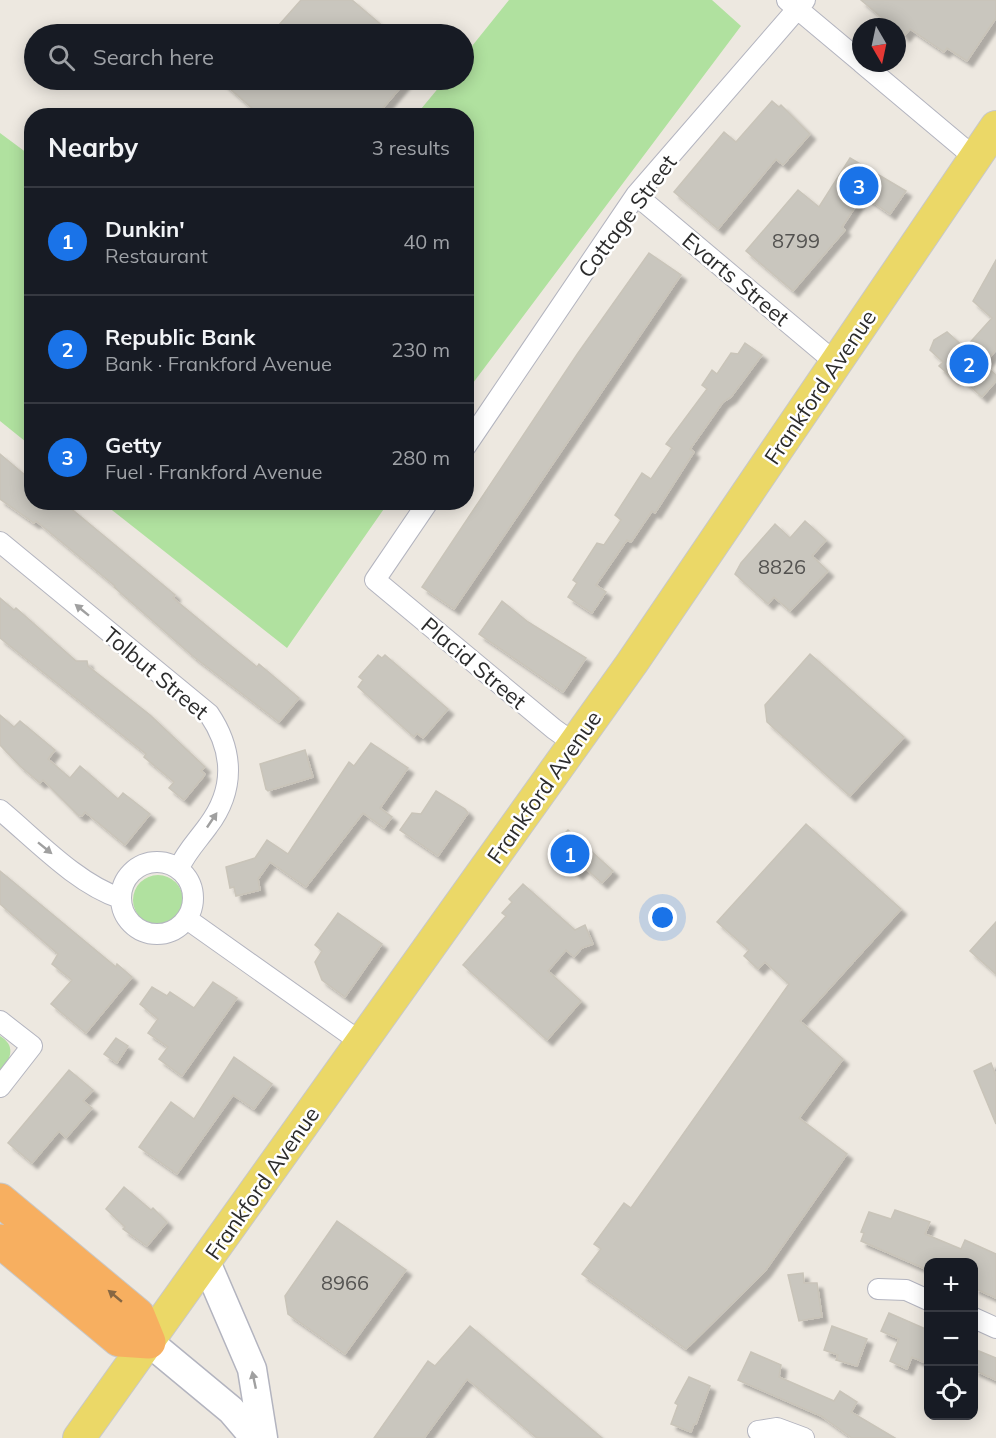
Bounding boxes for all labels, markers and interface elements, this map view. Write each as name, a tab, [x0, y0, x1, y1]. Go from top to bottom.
north arrow	[852, 18, 906, 72]
search box	[24, 24, 474, 90]
icon: search	[45, 41, 78, 74]
text: Search here	[93, 43, 214, 71]
text: Nearby	[48, 131, 138, 164]
text: 3 results	[372, 135, 450, 160]
street label: Cottage Street	[572, 149, 683, 283]
pin: 3	[840, 164, 878, 208]
text: Dunkin'	[105, 215, 185, 243]
street label: Evarts Street	[677, 226, 795, 332]
house number: 8799	[772, 228, 820, 253]
text: 1	[62, 229, 74, 254]
text: 40 m	[403, 229, 450, 254]
text: Restaurant	[105, 243, 208, 268]
street label: Frankford Avenue	[758, 304, 882, 470]
text: Republic Bank	[105, 323, 255, 351]
text: 2	[62, 337, 74, 362]
text: 230 m	[391, 337, 450, 362]
pin: 2	[950, 342, 988, 386]
text: Bank · Frankford Avenue	[105, 351, 332, 376]
text: Getty	[105, 431, 161, 459]
text: 3	[62, 445, 74, 470]
text: 280 m	[391, 445, 450, 470]
text: Fuel · Frankford Avenue	[105, 459, 322, 484]
house number: 8826	[758, 554, 806, 579]
one-way arrow	[75, 604, 90, 617]
street label: Placid Street	[416, 611, 533, 715]
street label: Tolbut Street	[97, 621, 215, 726]
street label: Frankford Avenue	[481, 705, 607, 869]
one-way arrow	[206, 812, 217, 828]
pin: 1	[550, 832, 590, 876]
one-way arrow	[37, 841, 53, 854]
your location	[648, 903, 677, 932]
street label: Frankford Avenue	[199, 1101, 325, 1265]
map controls	[924, 1258, 978, 1420]
button: +	[924, 1258, 978, 1312]
house number: 8966	[321, 1270, 369, 1295]
one-way arrow	[108, 1290, 123, 1303]
button: −	[924, 1312, 978, 1366]
button: locate	[924, 1366, 978, 1420]
one-way arrow	[249, 1370, 258, 1389]

